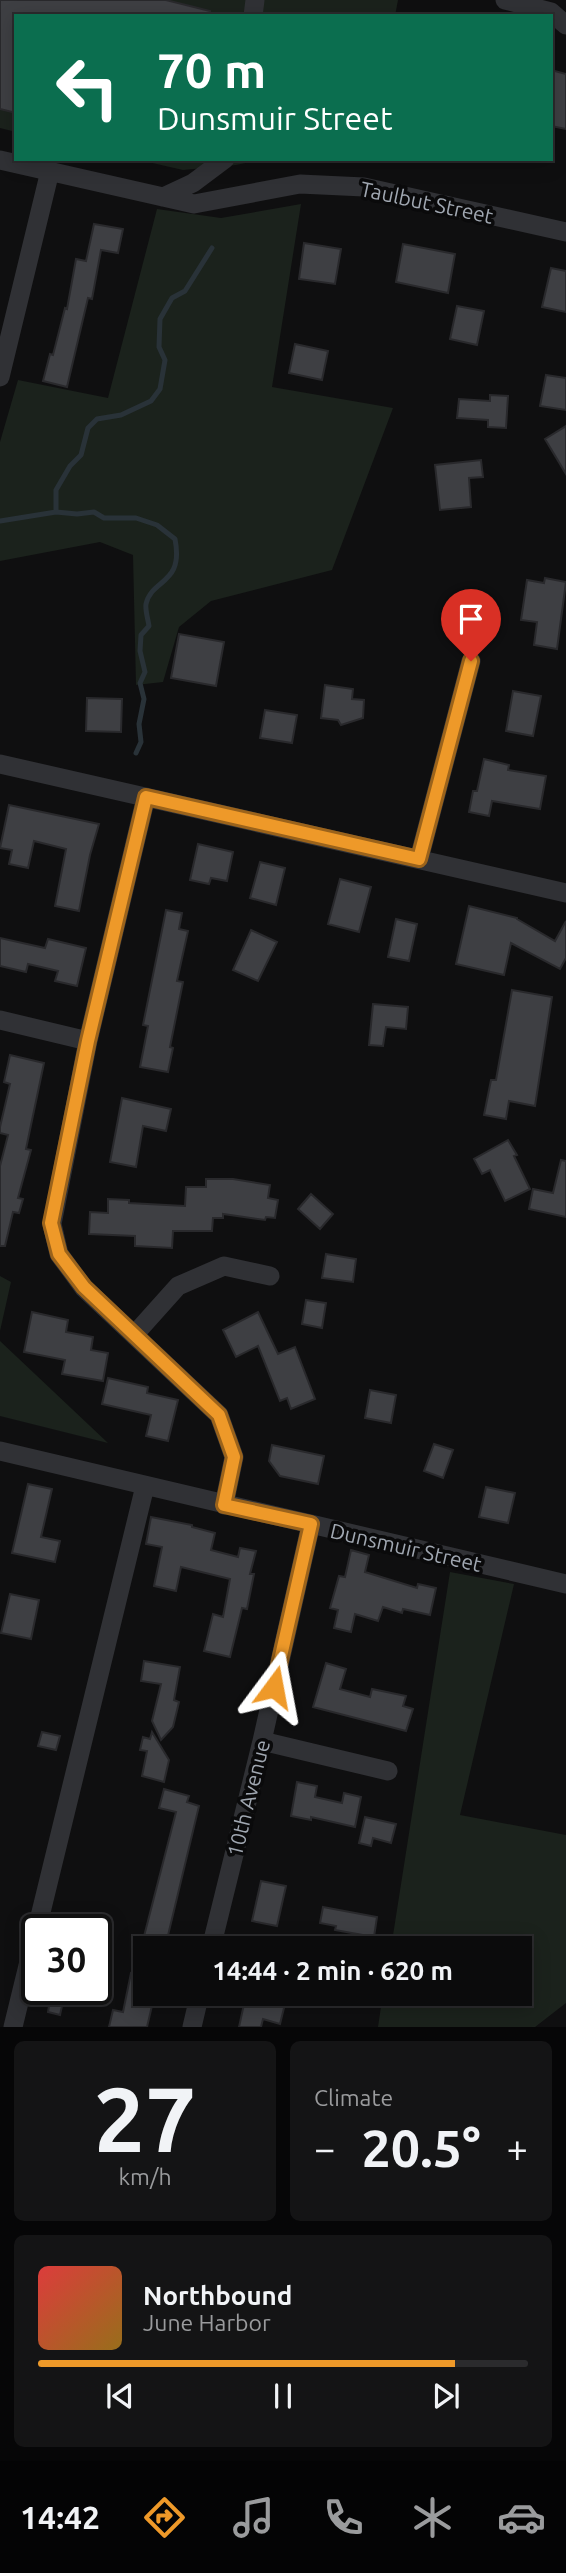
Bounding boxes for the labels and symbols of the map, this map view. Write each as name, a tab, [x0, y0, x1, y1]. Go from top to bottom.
street label: Taulbut Street	[358, 176, 496, 228]
pin	[441, 589, 501, 661]
street label: Dunsmuir Street	[328, 1518, 484, 1576]
position arrow	[237, 1650, 311, 1724]
street label: 10th Avenue	[222, 1737, 274, 1859]
speed limit sign: 30	[21, 1914, 112, 2005]

